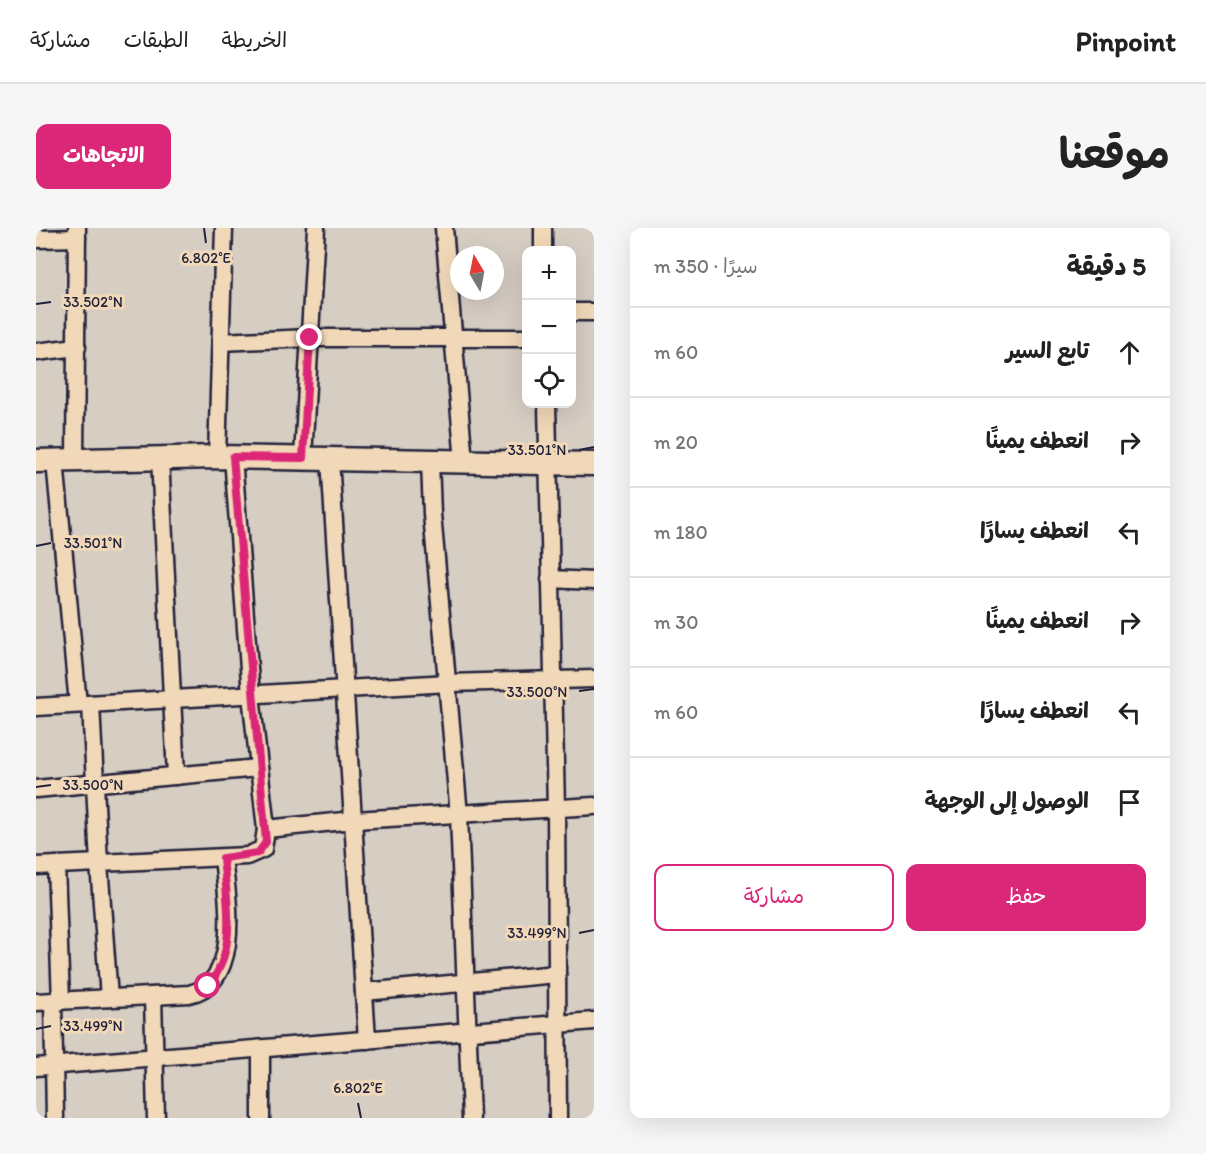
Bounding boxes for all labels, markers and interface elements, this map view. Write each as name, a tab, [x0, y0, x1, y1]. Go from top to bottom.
text: Pinpoint	[1075, 24, 1176, 58]
text: مشاركة	[30, 27, 91, 52]
text: الطبقات	[124, 27, 189, 52]
text: الخريطة	[222, 27, 287, 52]
button: الاتجاهات	[36, 124, 171, 189]
text: موقعنا	[1059, 128, 1170, 179]
north arrow	[450, 246, 504, 300]
map controls	[522, 246, 576, 408]
button: +	[522, 246, 576, 300]
text: 6.802°E	[181, 249, 231, 267]
text: 5 دقيقة	[1067, 250, 1146, 282]
text: سيرًا · 350 m	[654, 254, 758, 278]
text: 33.502°N	[63, 293, 123, 311]
button: −	[522, 300, 576, 354]
route end	[296, 324, 322, 350]
icon: ahead	[1113, 336, 1146, 369]
text: تابع السير	[1006, 337, 1089, 364]
text: 60 m	[654, 340, 698, 364]
button: locate	[522, 354, 576, 408]
icon: right	[1113, 426, 1146, 459]
text: انعطف يمينًا	[986, 427, 1089, 454]
text: 20 m	[654, 430, 698, 454]
text: 33.501°N	[508, 441, 566, 459]
icon: left	[1113, 516, 1146, 549]
text: انعطف يسارًا	[980, 517, 1089, 544]
text: 180 m	[654, 520, 708, 544]
text: 33.501°N	[64, 534, 122, 552]
icon: right	[1113, 606, 1146, 639]
text: انعطف يمينًا	[986, 607, 1089, 634]
text: 30 m	[654, 610, 699, 634]
text: 33.500°N	[507, 683, 567, 701]
icon: left	[1113, 696, 1146, 729]
text: انعطف يسارًا	[980, 697, 1089, 724]
text: 60 m	[654, 700, 698, 724]
text: 33.500°N	[63, 776, 123, 794]
icon: arrive	[1113, 786, 1146, 819]
text: الوصول إلى الوجهة	[924, 787, 1089, 814]
button: مشاركة	[654, 864, 894, 931]
button: حفظ	[906, 864, 1146, 931]
text: 33.499°N	[507, 924, 567, 942]
route start	[194, 972, 220, 998]
text: 33.499°N	[63, 1017, 123, 1035]
text: 6.802°E	[333, 1079, 383, 1097]

